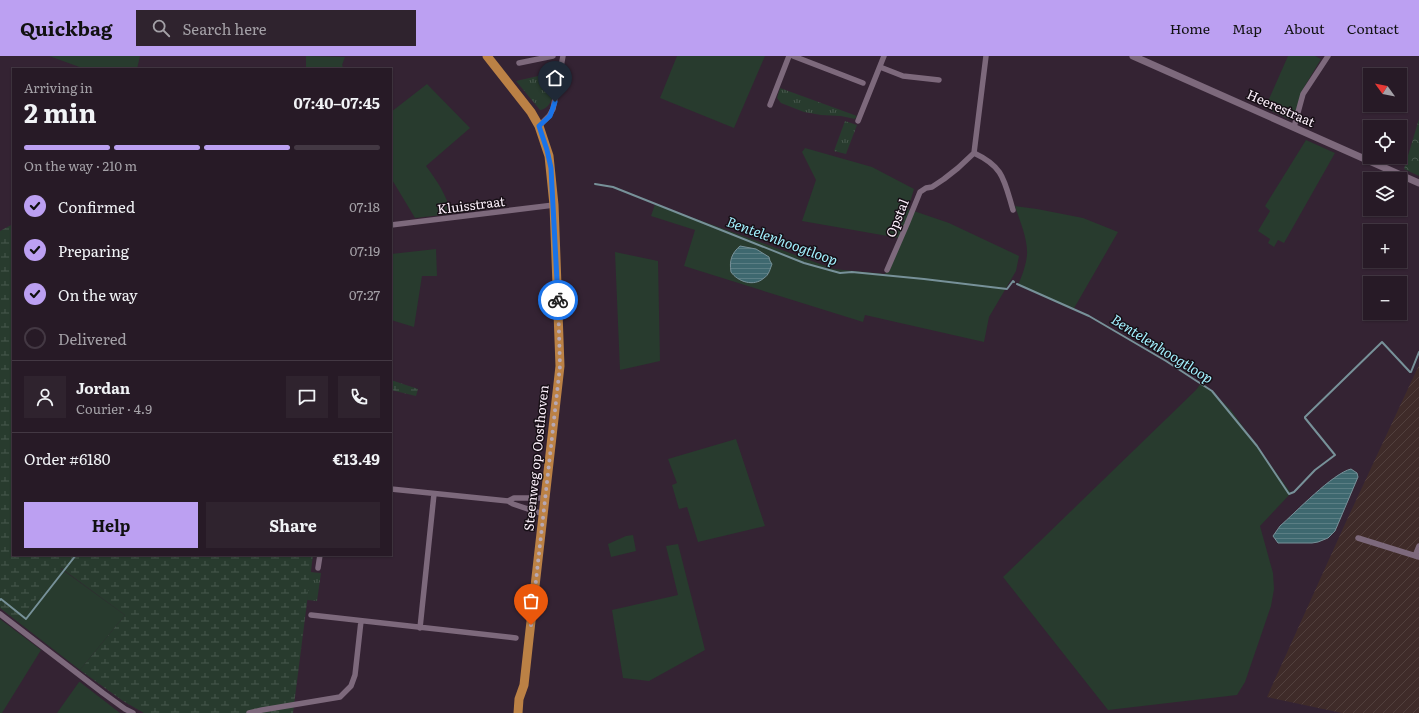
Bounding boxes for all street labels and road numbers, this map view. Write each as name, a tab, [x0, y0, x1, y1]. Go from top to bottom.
street label: Heerestraat	[1244, 84, 1319, 131]
street label: Kluisstraat	[436, 191, 507, 218]
street label: Opstal	[880, 195, 913, 240]
street label: Steenweg op Oosthoven	[518, 384, 553, 532]

